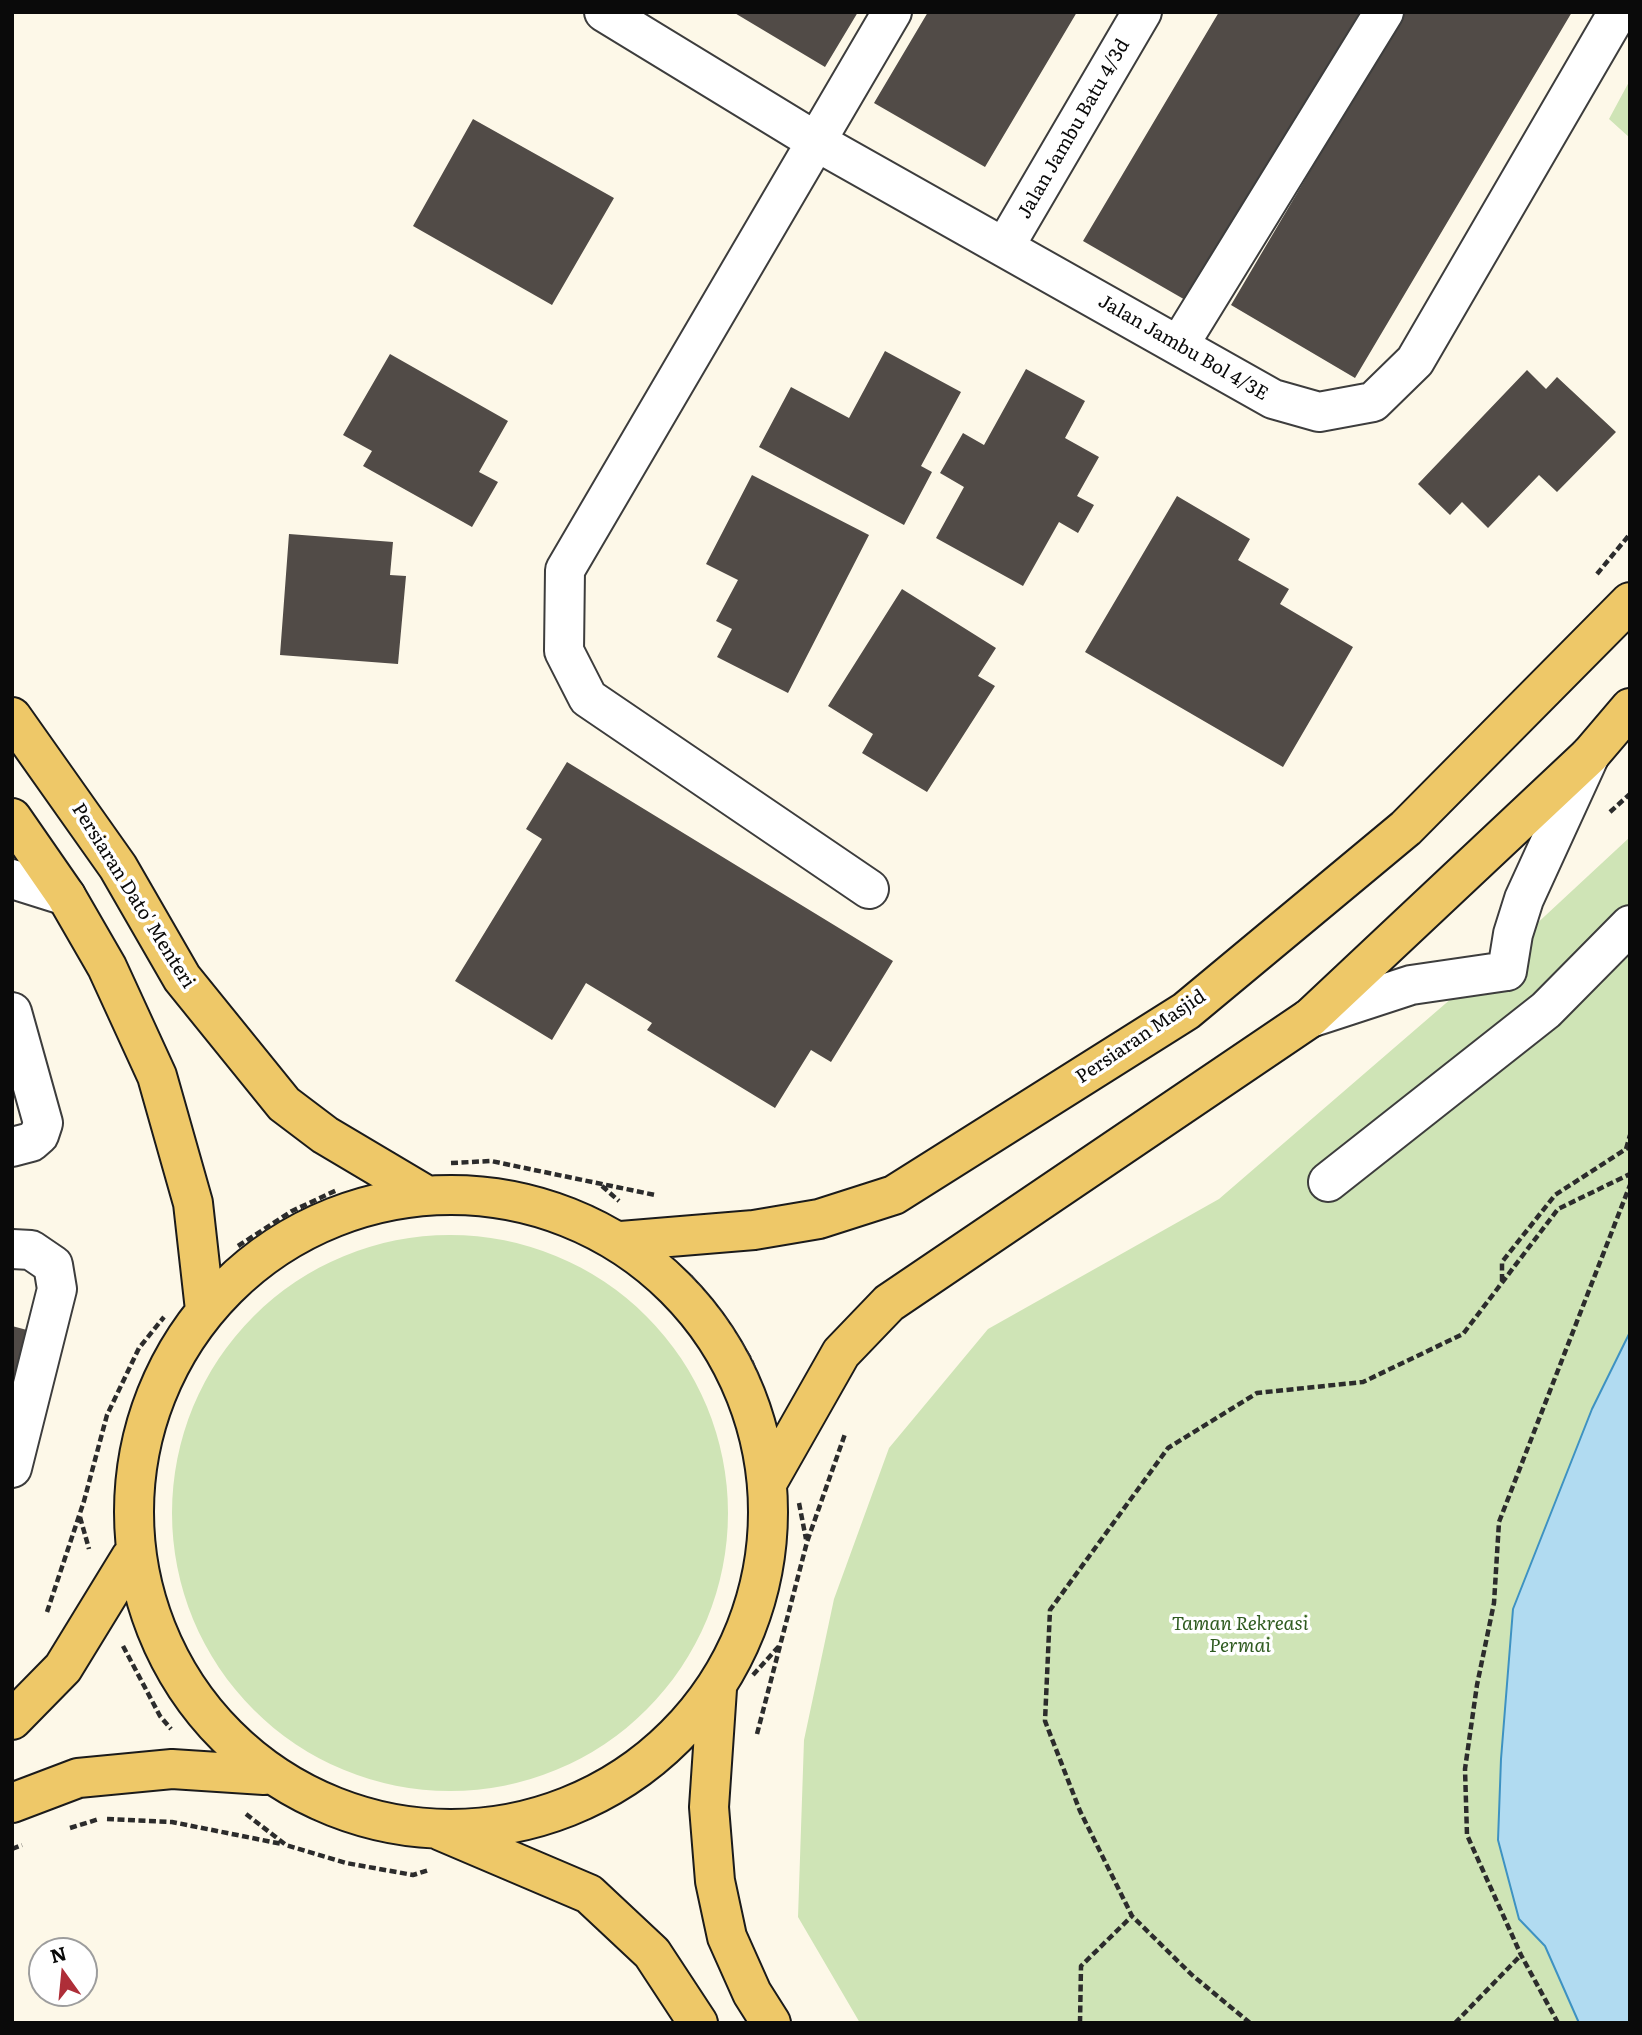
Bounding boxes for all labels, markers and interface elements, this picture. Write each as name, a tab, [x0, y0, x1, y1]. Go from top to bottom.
street label: Jalan Jambu Batu 4/3d	[1013, 35, 1135, 223]
street label: Jalan Jambu Bol 4/3E	[1094, 290, 1272, 406]
street label: Persiaran Dato' Menteri	[67, 799, 199, 993]
street label: Persiaran Masjid	[1072, 985, 1210, 1089]
park label: Taman Rekreasi Permai	[1172, 1613, 1308, 1657]
north arrow	[28, 1937, 98, 2007]
text: N	[47, 1938, 69, 1969]

